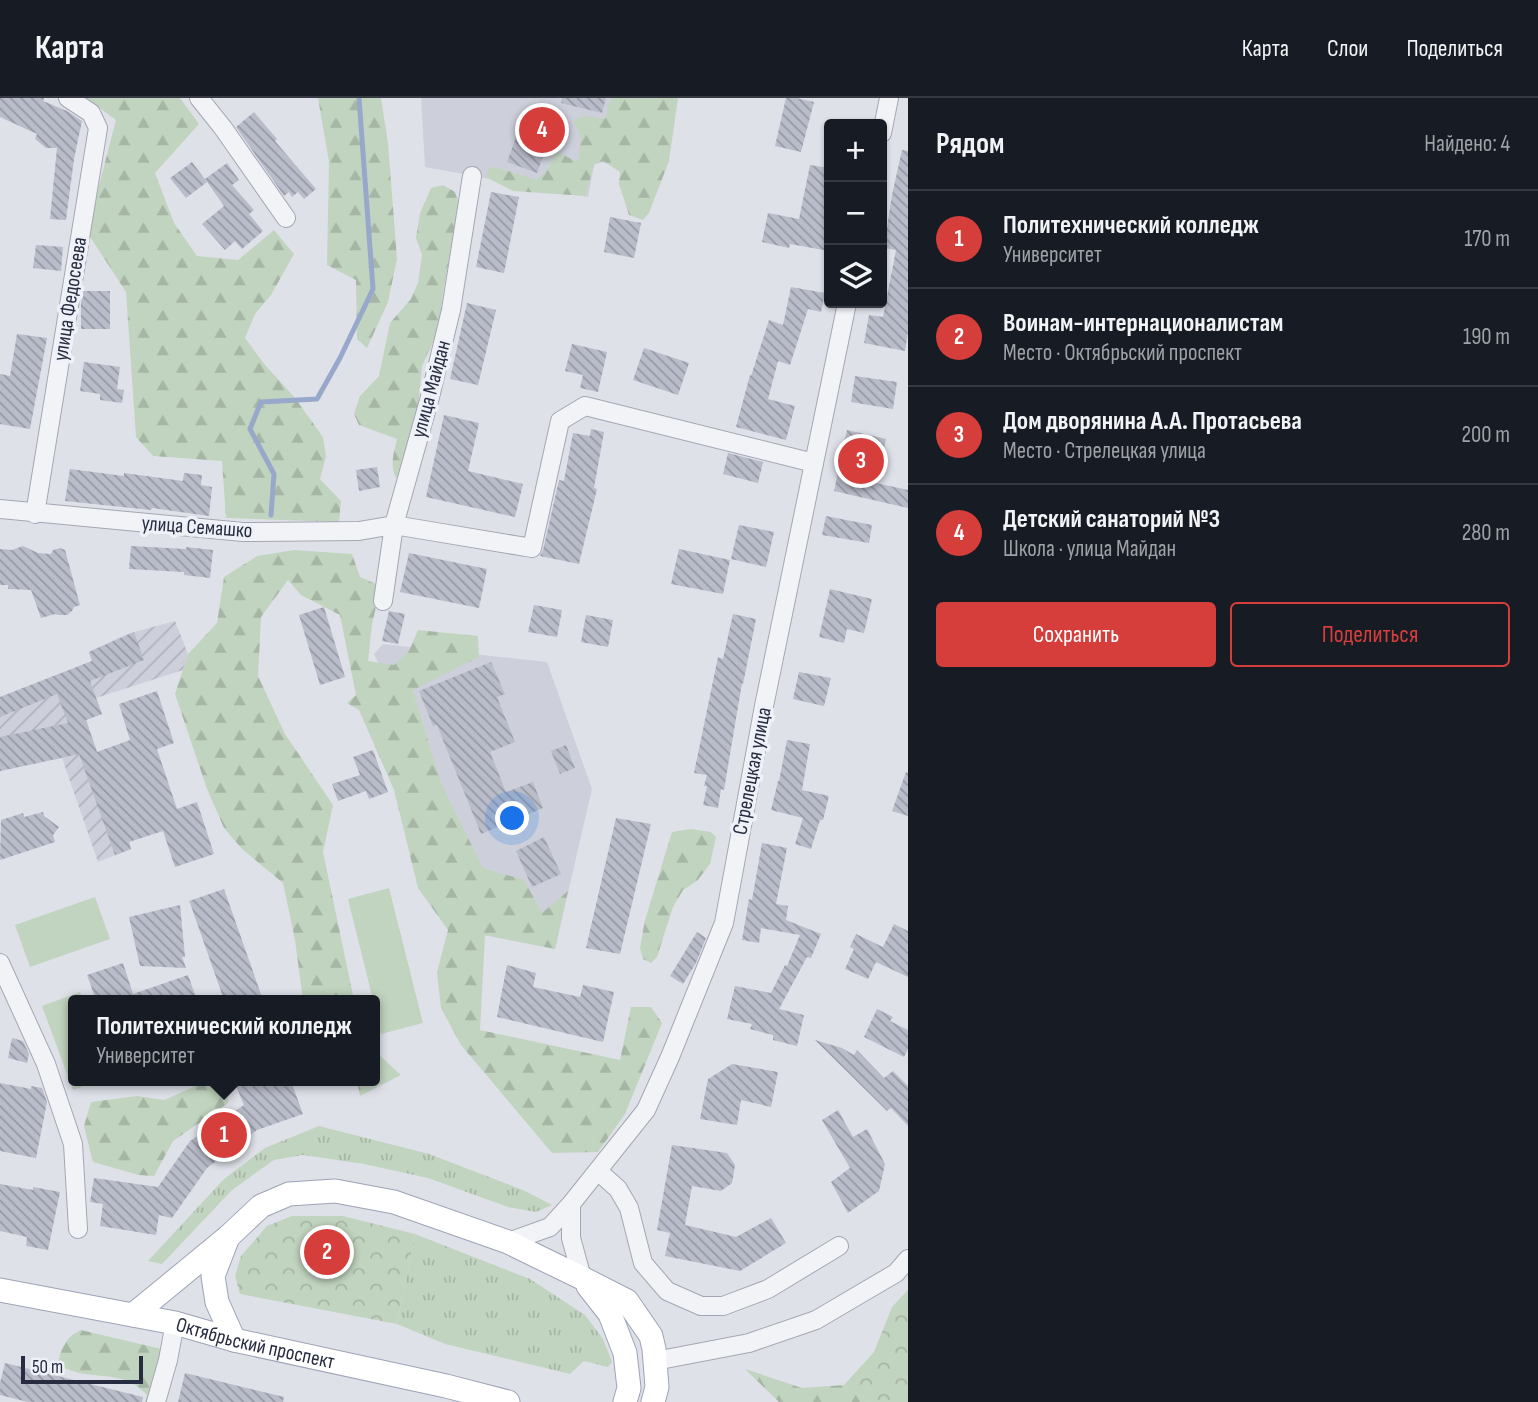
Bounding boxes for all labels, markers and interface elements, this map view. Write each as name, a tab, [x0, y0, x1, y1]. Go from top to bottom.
text: Карта	[35, 28, 104, 68]
text: Карта	[1242, 34, 1289, 63]
text: Слои	[1327, 34, 1368, 63]
text: Поделиться	[1406, 34, 1503, 63]
pin: 4	[519, 104, 565, 156]
map controls	[824, 119, 887, 308]
button: +	[824, 119, 887, 182]
text: Рядом	[936, 126, 1004, 162]
text: Найдено: 4	[1424, 130, 1510, 158]
button: −	[824, 182, 887, 245]
text: Политехнический колледж	[1003, 210, 1259, 241]
text: 1	[954, 225, 964, 253]
text: 170 m	[1464, 225, 1510, 253]
street label: улица Федосеева	[48, 235, 92, 363]
text: Университет	[1003, 241, 1102, 269]
button: layers	[824, 245, 887, 308]
text: Воинам-интернационалистам	[1003, 308, 1283, 339]
text: 2	[954, 323, 964, 351]
text: 190 m	[1463, 323, 1510, 351]
street label: улица Майдан	[406, 337, 456, 441]
text: Место · Октябрьский проспект	[1003, 339, 1242, 367]
text: Дом дворянина А.А. Протасьева	[1003, 406, 1302, 437]
text: 3	[954, 421, 964, 449]
text: 200 m	[1462, 421, 1510, 449]
pin: 3	[838, 435, 884, 487]
text: Место · Стрелецкая улица	[1003, 437, 1206, 465]
text: Детский санаторий №3	[1003, 504, 1220, 535]
street label: улица Семашко	[141, 511, 253, 543]
text: 4	[954, 519, 964, 547]
text: 280 m	[1462, 519, 1510, 547]
text: Школа · улица Майдан	[1003, 535, 1176, 563]
button: Сохранить	[936, 602, 1216, 667]
button: Поделиться	[1230, 602, 1510, 667]
street label: Стрелецкая улица	[727, 705, 777, 837]
your location	[495, 801, 529, 835]
popup	[68, 995, 380, 1086]
text: Политехнический колледж	[96, 1011, 352, 1042]
text: Университет	[96, 1042, 195, 1070]
pin: 1	[201, 1109, 247, 1161]
pin: 2	[304, 1226, 350, 1278]
street label: Октябрьский проспект	[173, 1311, 337, 1374]
scale bar	[21, 1353, 144, 1385]
text: 50 m	[32, 1356, 63, 1379]

